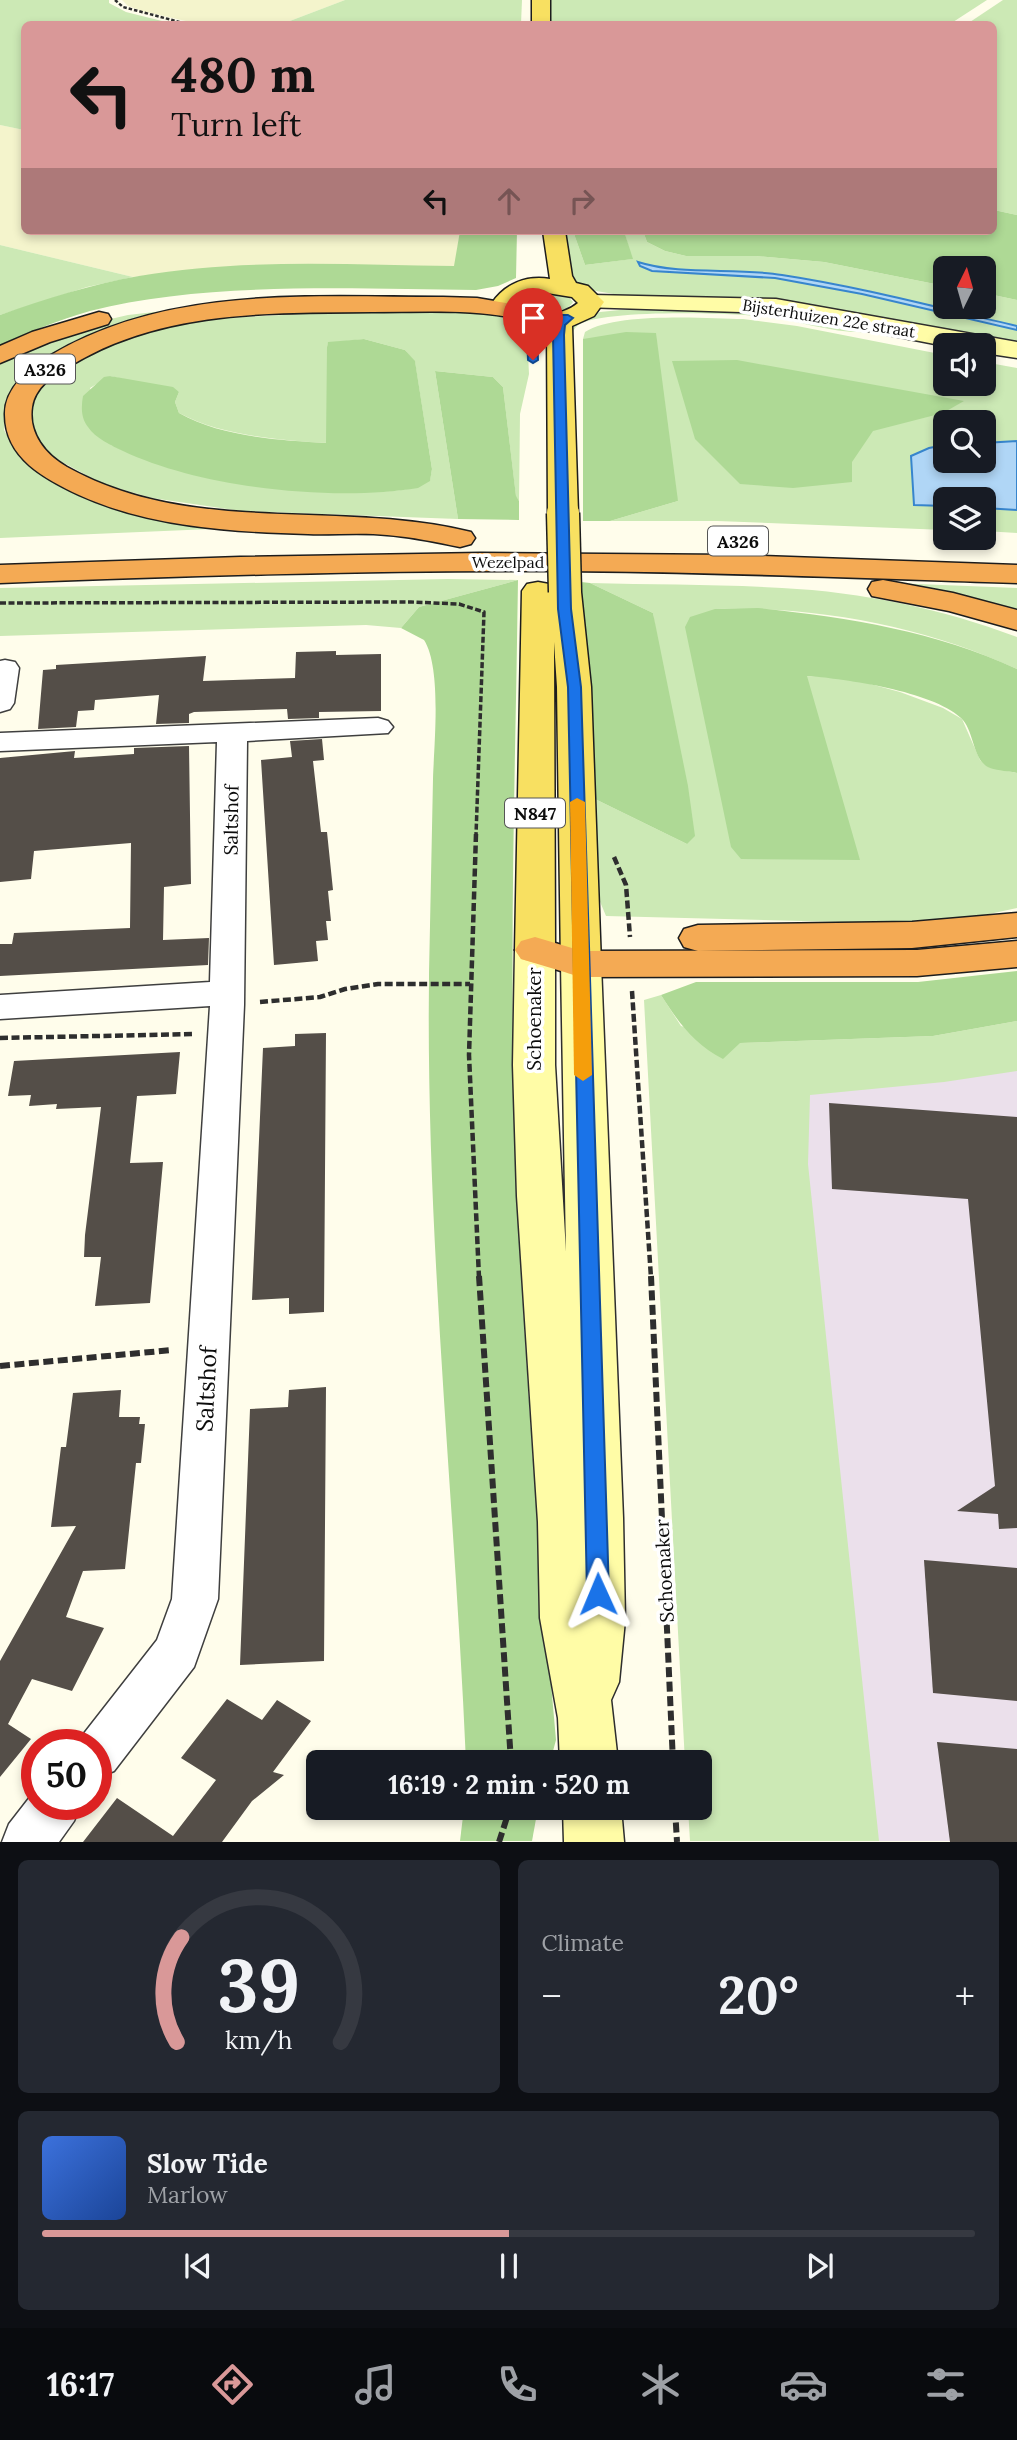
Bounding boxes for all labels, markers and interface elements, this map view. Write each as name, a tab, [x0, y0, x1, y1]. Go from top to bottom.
text: 480 m	[171, 43, 315, 105]
icon: left	[56, 49, 147, 140]
text: Turn left	[171, 104, 301, 145]
icon: left	[417, 182, 455, 220]
icon: ahead	[490, 182, 528, 220]
icon: right	[563, 182, 601, 220]
north arrow	[933, 256, 996, 318]
map controls	[933, 256, 996, 550]
pin	[503, 288, 563, 360]
street label: Bijsterhuizen 22e straat	[741, 294, 918, 342]
icon: arrive	[514, 299, 552, 337]
button: sound	[933, 333, 996, 396]
road number: A326	[15, 354, 75, 384]
button: search	[933, 410, 996, 473]
button: layers	[933, 487, 996, 550]
road number: A326	[708, 526, 768, 556]
street label: Wezelpad	[472, 552, 545, 572]
street label: Saltshof	[218, 783, 244, 856]
road number: N847	[505, 798, 565, 828]
street label: Schoenaker	[522, 966, 546, 1071]
street label: Saltshof	[189, 1343, 223, 1433]
street label: Schoenaker	[649, 1518, 679, 1623]
position arrow	[561, 1557, 635, 1631]
speed limit sign: 50	[21, 1729, 112, 1820]
text: 16:19 · 2 min · 520 m	[388, 1768, 630, 1801]
text: Climate	[542, 1928, 624, 1957]
text: 39	[217, 1940, 300, 2033]
text: 20°	[718, 1962, 799, 2028]
text: −	[542, 1972, 562, 2020]
text: +	[955, 1972, 975, 2020]
text: km/h	[225, 2024, 293, 2056]
text: Slow Tide	[147, 2147, 268, 2180]
text: Marlow	[147, 2180, 228, 2209]
icon: previous	[179, 2247, 217, 2285]
icon: pause	[490, 2247, 528, 2285]
icon: next	[801, 2247, 839, 2285]
icon: directions	[208, 2360, 257, 2409]
icon: music	[351, 2360, 400, 2409]
icon: phone	[493, 2360, 542, 2409]
icon: climate	[636, 2360, 685, 2409]
icon: car	[779, 2360, 828, 2409]
icon: filters	[921, 2360, 970, 2409]
text: 16:17	[47, 2364, 114, 2405]

